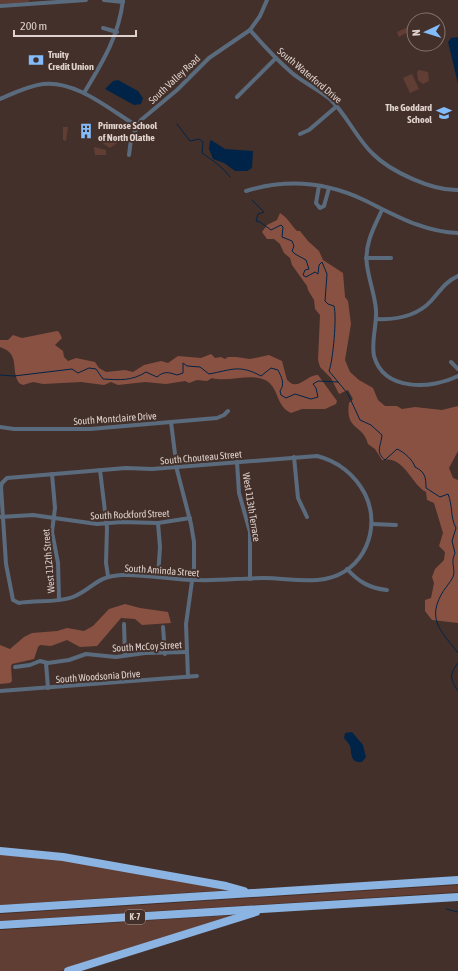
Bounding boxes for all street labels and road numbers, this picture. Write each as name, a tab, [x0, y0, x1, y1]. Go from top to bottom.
street label: South Waterford Drive	[275, 45, 344, 106]
street label: South Valley Road	[146, 53, 203, 106]
street label: South Montclaire Drive	[73, 410, 157, 427]
street label: South Chouteau Street	[160, 448, 242, 467]
street label: West 113th Terrace	[241, 472, 262, 543]
street label: South Rockford Street	[90, 508, 170, 521]
street label: West 112th Street	[40, 528, 57, 594]
street label: South Aminda Street	[124, 562, 200, 579]
street label: South McCoy Street	[112, 639, 182, 654]
street label: South Woodsonia Drive	[55, 668, 141, 685]
road number: K-7	[125, 910, 145, 924]

